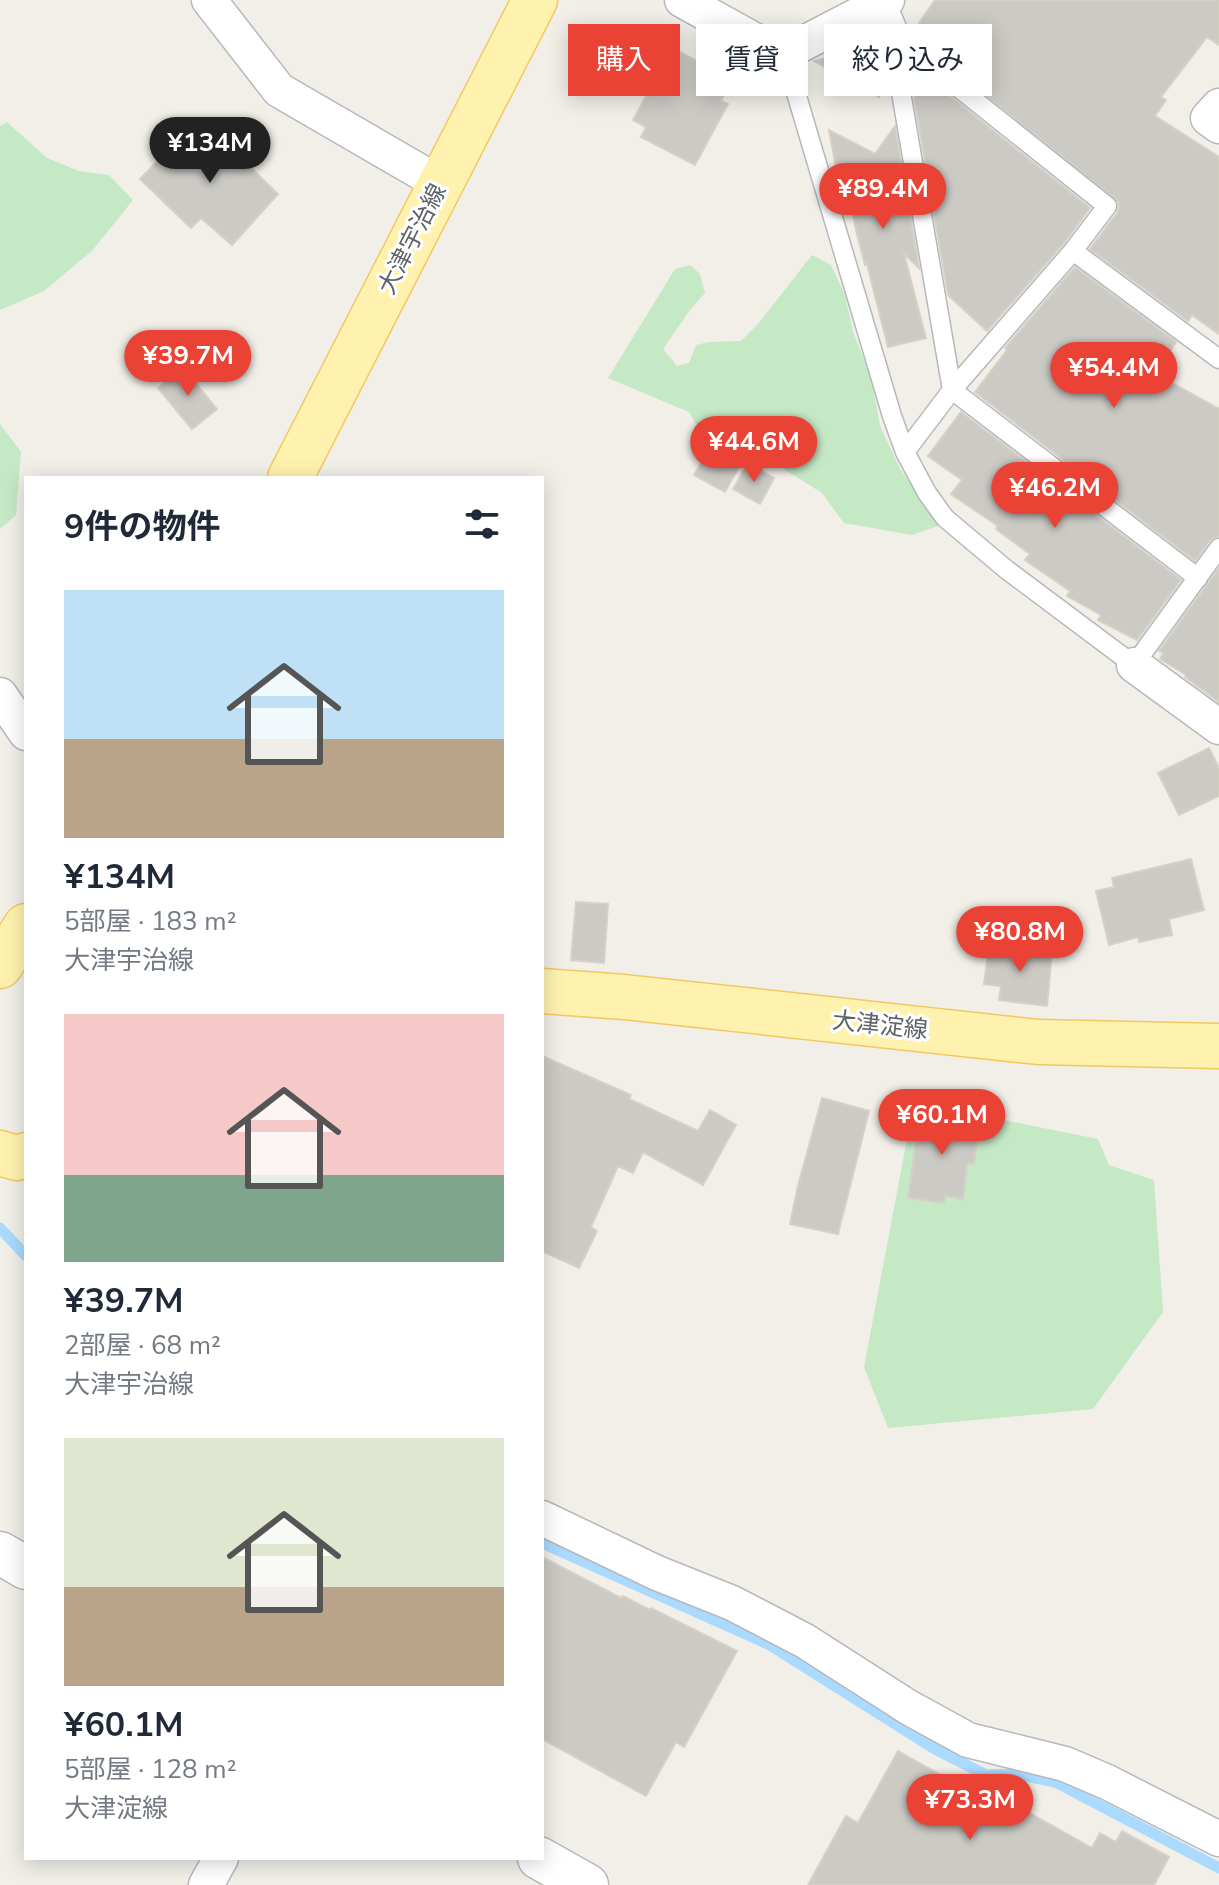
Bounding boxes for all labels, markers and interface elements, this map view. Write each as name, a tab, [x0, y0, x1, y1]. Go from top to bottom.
chip: 購入	[568, 24, 680, 96]
chip: 賃貸	[696, 24, 808, 96]
chip: 絞り込み	[824, 24, 992, 96]
pin: ¥134M	[154, 117, 266, 185]
text: ¥134M	[168, 125, 252, 160]
pin: ¥89.4M	[818, 163, 948, 231]
text: ¥89.4M	[837, 171, 929, 206]
street label: 大津宇治線	[371, 178, 453, 300]
pin: ¥39.7M	[123, 330, 253, 398]
text: ¥39.7M	[142, 338, 234, 373]
pin: ¥54.4M	[1049, 342, 1179, 410]
text: ¥54.4M	[1068, 350, 1160, 385]
pin: ¥44.6M	[689, 416, 819, 484]
text: ¥44.6M	[708, 424, 800, 459]
pin: ¥46.2M	[990, 462, 1120, 530]
text: ¥46.2M	[1009, 470, 1101, 505]
icon: filters	[460, 502, 504, 546]
text: 9件の物件	[64, 504, 220, 550]
icon: home	[212, 642, 356, 786]
text: ¥134M	[64, 854, 175, 900]
text: 5部屋 · 183 m²	[64, 904, 237, 939]
pin: ¥80.8M	[955, 906, 1085, 974]
text: ¥80.8M	[974, 914, 1066, 949]
text: 大津宇治線	[64, 943, 194, 978]
street label: 大津淀線	[831, 1004, 929, 1046]
icon: home	[212, 1066, 356, 1210]
pin: ¥60.1M	[877, 1089, 1007, 1157]
text: ¥60.1M	[896, 1097, 988, 1132]
text: ¥39.7M	[64, 1278, 184, 1324]
text: 2部屋 · 68 m²	[64, 1328, 221, 1363]
text: 大津宇治線	[64, 1367, 194, 1402]
icon: home	[212, 1490, 356, 1634]
text: ¥60.1M	[64, 1702, 184, 1748]
text: 5部屋 · 128 m²	[64, 1752, 237, 1787]
pin: ¥73.3M	[905, 1774, 1035, 1842]
text: ¥73.3M	[924, 1782, 1016, 1817]
text: 大津淀線	[64, 1791, 168, 1826]

